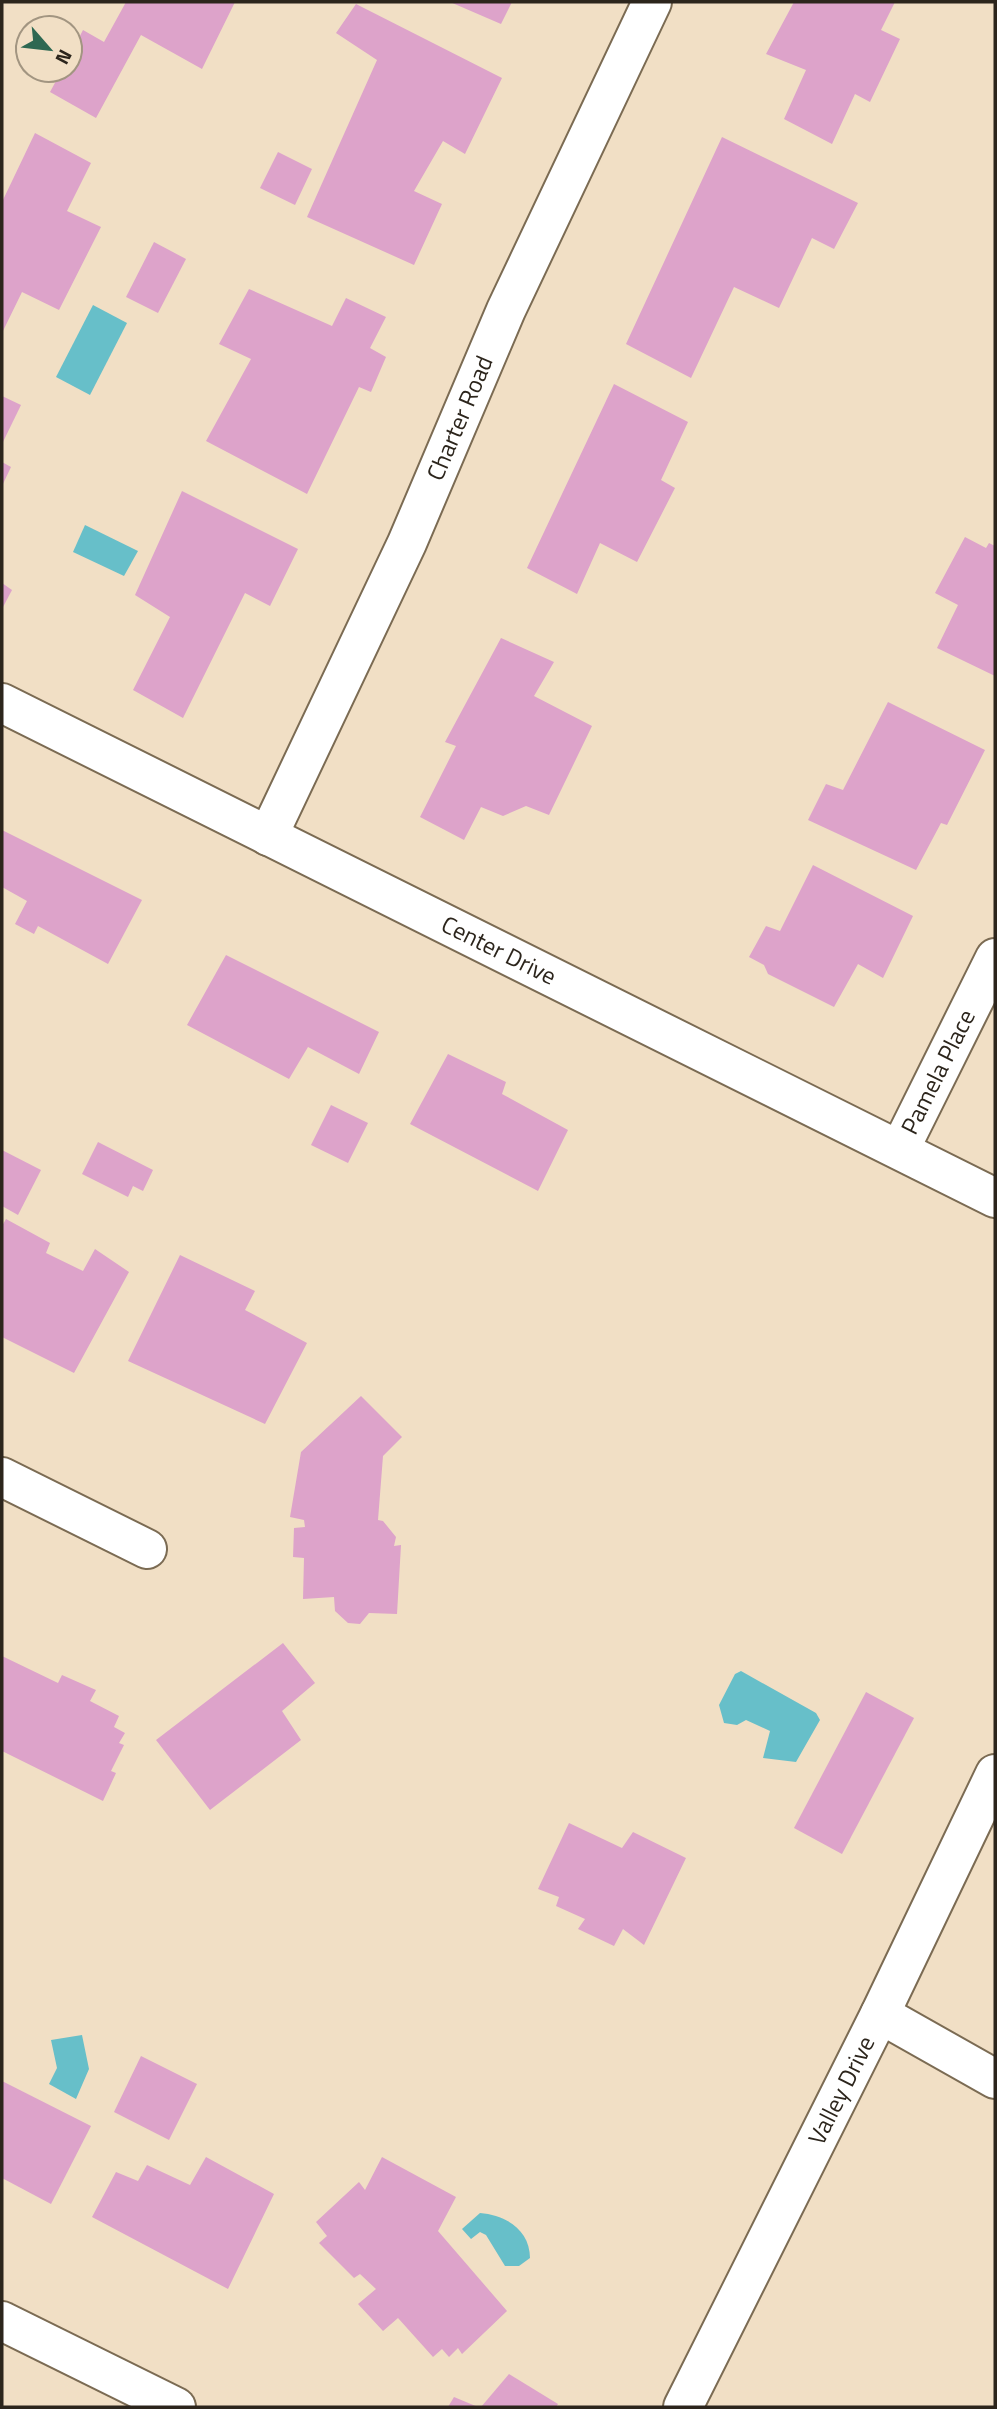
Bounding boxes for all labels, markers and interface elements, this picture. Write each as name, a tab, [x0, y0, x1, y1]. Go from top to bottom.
north arrow	[14, 14, 84, 84]
text: N	[49, 45, 80, 70]
street label: Charter Road	[417, 350, 502, 486]
street label: Center Drive	[435, 906, 563, 994]
street label: Pamela Place	[891, 1003, 984, 1140]
street label: Valley Drive	[798, 2029, 883, 2151]

